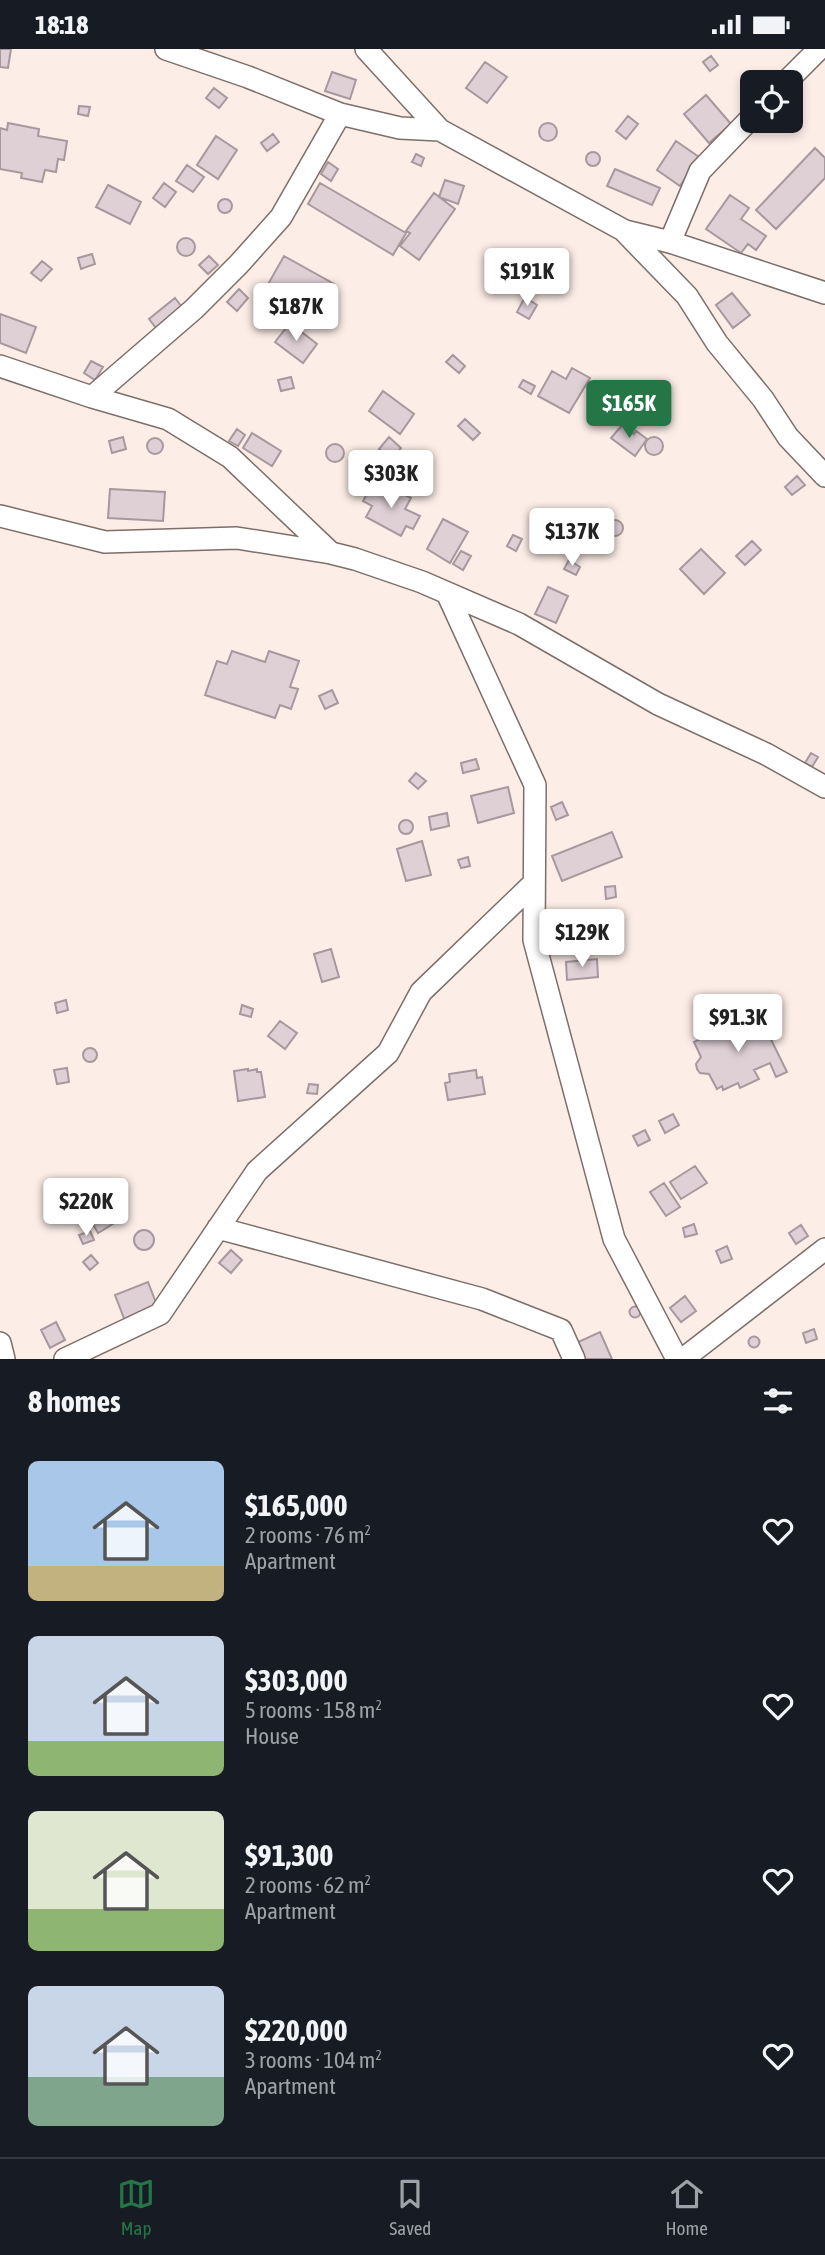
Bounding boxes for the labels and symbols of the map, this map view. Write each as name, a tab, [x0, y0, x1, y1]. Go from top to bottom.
pin: $191K	[478, 249, 576, 308]
pin: $187K	[247, 283, 345, 343]
pin: $165K	[580, 381, 678, 440]
pin: $303K	[342, 451, 440, 510]
pin: $137K	[523, 509, 621, 568]
pin: $129K	[533, 909, 631, 969]
pin: $91.3K	[681, 995, 795, 1054]
pin: $220K	[37, 1179, 135, 1238]

